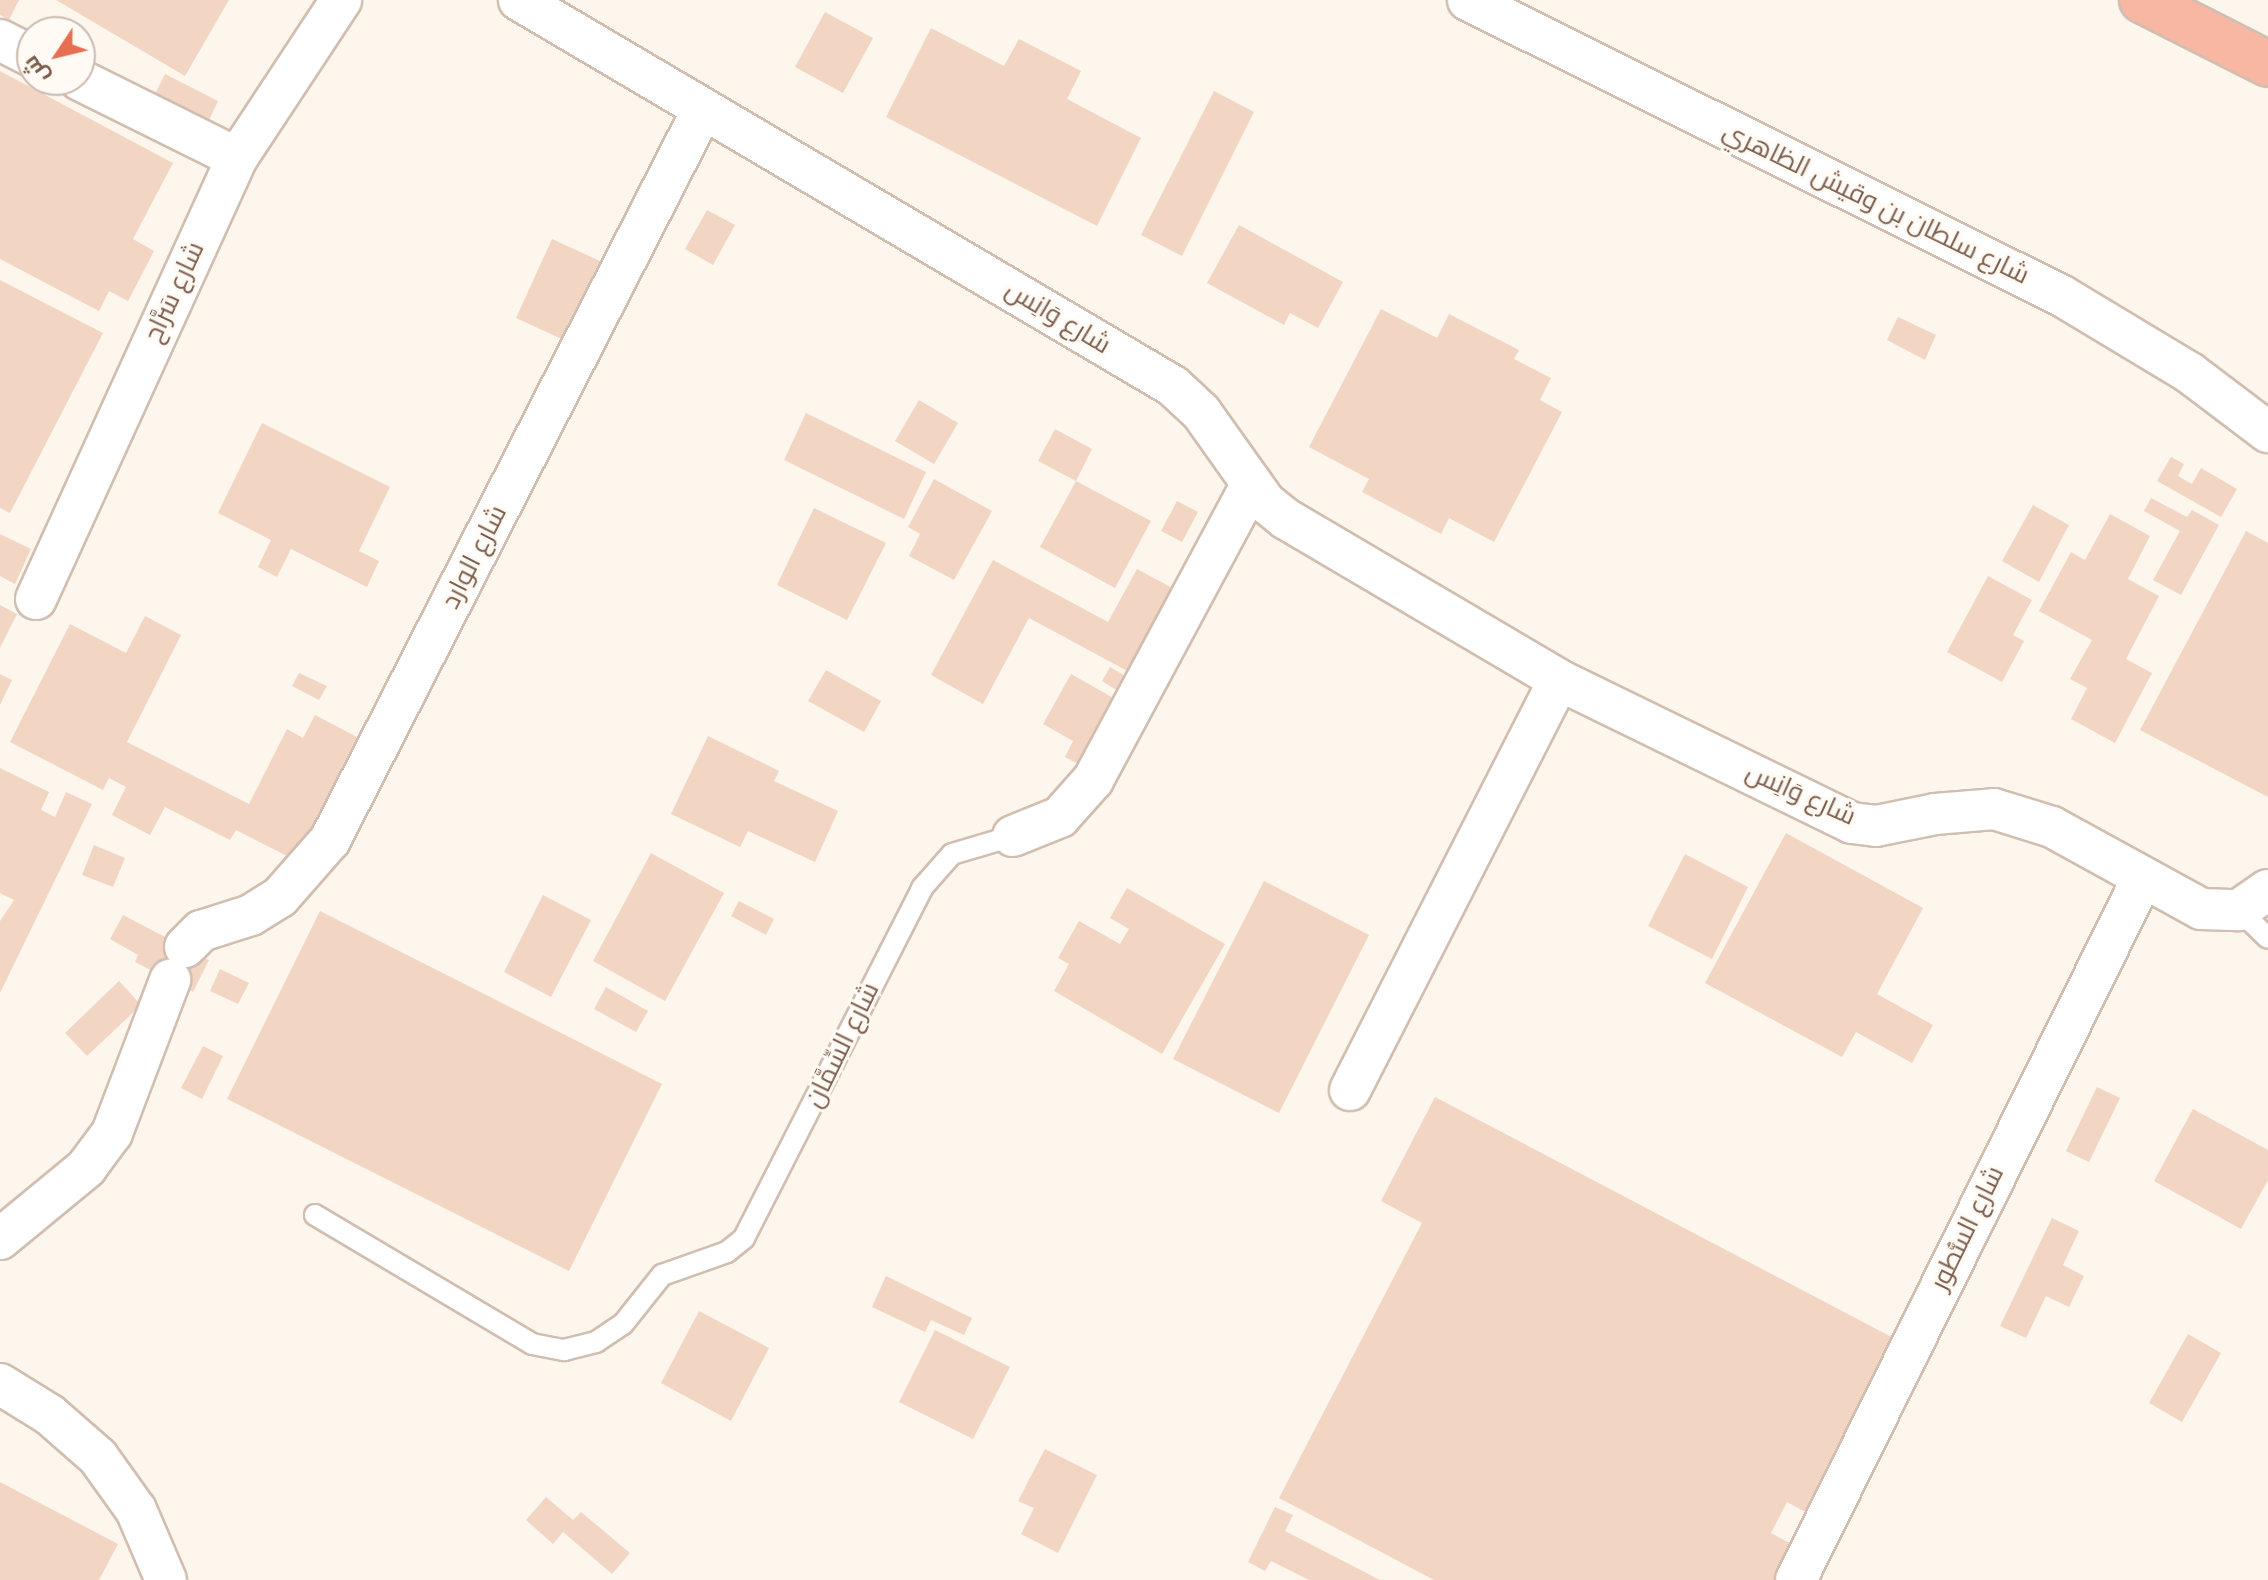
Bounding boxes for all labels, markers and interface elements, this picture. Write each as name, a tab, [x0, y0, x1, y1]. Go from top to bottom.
north arrow	[16, 16, 96, 96]
text: ش	[18, 50, 57, 88]
street label: شارع سلطان بن وقيش الظاهري	[1717, 117, 2033, 293]
street label: شارع سَرَّاح	[139, 238, 213, 348]
street label: شارع وَانِس	[999, 275, 1115, 363]
street label: شارع الوارد	[437, 501, 515, 615]
street label: شارع وَانِس	[1740, 758, 1860, 834]
street label: شارع السِّمَّان	[800, 978, 888, 1114]
street label: شارع السُّطور	[1926, 1162, 2012, 1296]

